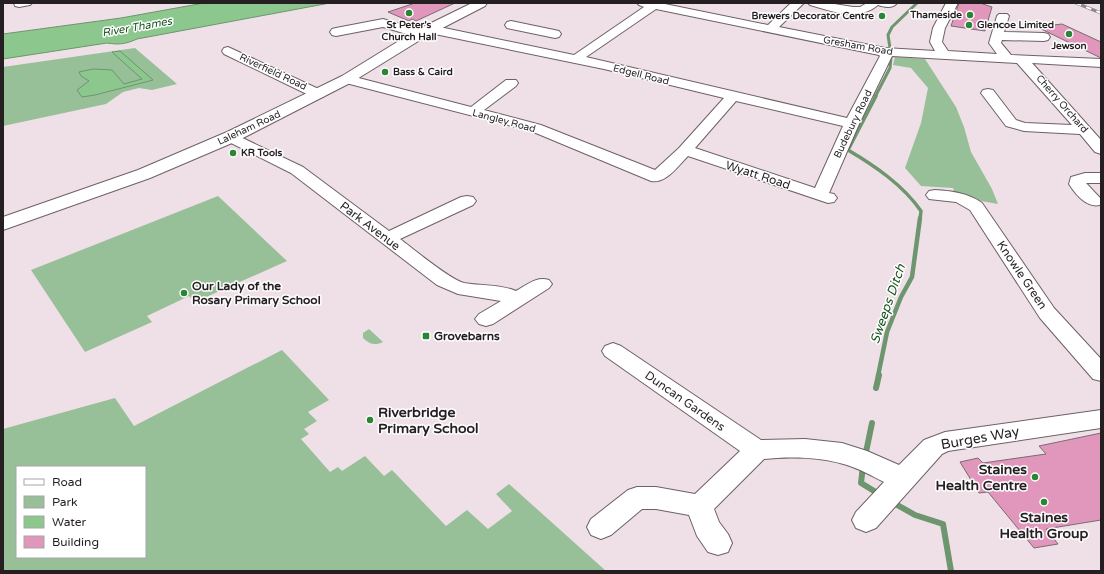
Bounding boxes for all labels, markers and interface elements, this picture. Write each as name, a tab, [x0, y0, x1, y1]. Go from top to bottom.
marker: St Peter's Church Hall	[404, 8, 414, 18]
place label: Thameside	[909, 9, 962, 21]
place label: Brewers Decorator Centre	[752, 10, 874, 22]
marker: Thameside	[965, 10, 975, 20]
marker: Brewers Decorator Centre	[877, 11, 887, 21]
water label: River Thames	[101, 14, 174, 40]
place label: St Peter's Church Hall	[382, 19, 436, 43]
place label: Glencoe Limited	[977, 19, 1054, 31]
marker: Glencoe Limited	[964, 20, 974, 30]
marker: Jewson	[1064, 29, 1074, 39]
street label: Gresham Road	[822, 34, 894, 58]
place label: Jewson	[1050, 40, 1087, 52]
street label: Riverfield Road	[237, 51, 309, 93]
street label: Edgell Road	[612, 62, 670, 88]
place label: Bass & Caird	[393, 66, 453, 78]
marker: Bass & Caird	[380, 67, 390, 77]
street label: Cherry Orchard	[1033, 72, 1091, 136]
street label: Budebury Road	[831, 88, 875, 160]
street label: Langley Road	[471, 107, 537, 135]
street label: Laleham Road	[216, 108, 282, 148]
place label: KR Tools	[241, 147, 283, 159]
marker: KR Tools	[228, 148, 238, 158]
street label: Wyatt Road	[724, 158, 792, 192]
street label: Park Avenue	[337, 199, 403, 253]
street label: Knowle Green	[994, 238, 1050, 312]
water label: Sweeps Ditch	[867, 261, 909, 346]
place label: Our Lady of the Rosary Primary School	[192, 279, 321, 308]
marker: Our Lady of the Rosary Primary School	[179, 288, 189, 298]
place label: Grovebarns	[434, 329, 500, 343]
marker: Grovebarns	[421, 331, 431, 341]
street label: Duncan Gardens	[642, 368, 728, 434]
place label: Riverbridge Primary School	[378, 404, 479, 437]
marker: Riverbridge Primary School	[365, 415, 375, 425]
street label: Burges Way	[939, 423, 1021, 453]
place label: Staines Health Centre	[936, 461, 1027, 494]
legend	[16, 466, 146, 558]
marker: Staines Health Centre	[1030, 472, 1040, 482]
text: Road	[52, 475, 82, 489]
text: Park	[52, 495, 78, 509]
marker: Staines Health Group	[1039, 497, 1049, 507]
place label: Staines Health Group	[1000, 509, 1089, 542]
text: Water	[52, 515, 87, 529]
text: Building	[52, 535, 99, 549]

